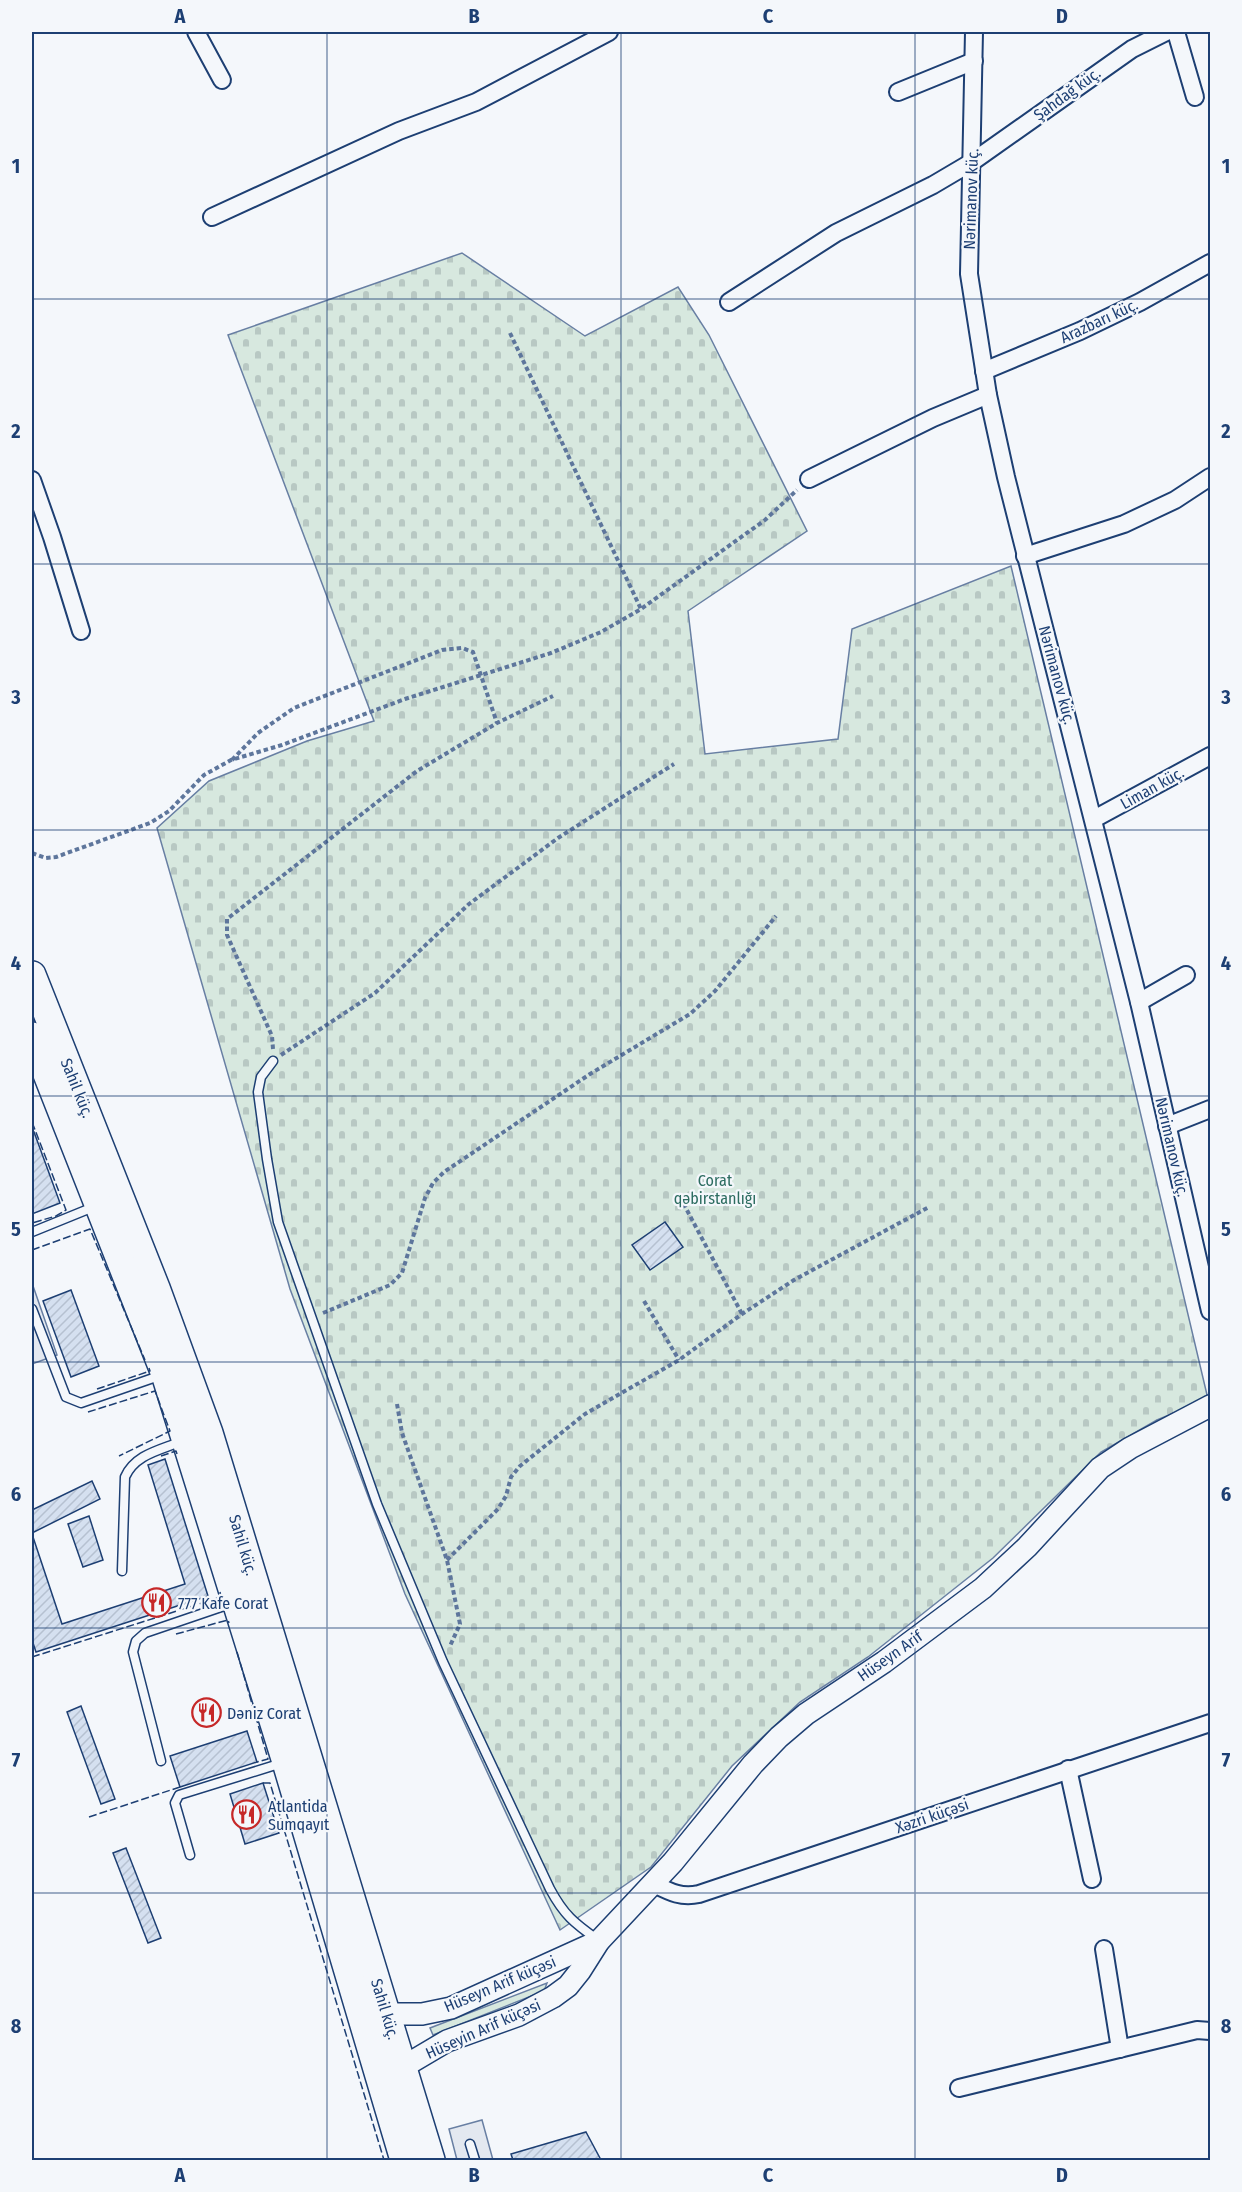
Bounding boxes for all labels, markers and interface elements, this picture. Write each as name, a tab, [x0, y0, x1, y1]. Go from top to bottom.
text: A	[174, 4, 187, 28]
text: B	[468, 4, 480, 28]
text: C	[763, 4, 774, 28]
text: D	[1056, 4, 1068, 28]
street label: Şahdağ küç.	[1030, 63, 1104, 125]
street label: Nərimanov küç.	[960, 148, 982, 250]
text: 1	[12, 154, 20, 178]
text: 1	[1222, 154, 1230, 178]
street label: Arazbarı küç.	[1057, 295, 1141, 347]
text: 2	[10, 419, 21, 443]
text: 2	[1220, 419, 1231, 443]
street label: Nərimanov küç.	[1035, 624, 1079, 726]
text: 3	[10, 685, 21, 709]
text: 3	[1220, 685, 1231, 709]
street label: Liman küç.	[1117, 763, 1187, 813]
text: 4	[11, 951, 21, 975]
text: 4	[1221, 951, 1231, 975]
street label: Sahil küç.	[57, 1056, 97, 1120]
street label: Nərimanov küç.	[1151, 1096, 1193, 1198]
park label: Corat qəbirstanlığı	[674, 1171, 756, 1208]
text: 5	[11, 1217, 21, 1241]
text: 5	[1221, 1217, 1231, 1241]
text: 6	[11, 1482, 21, 1506]
text: 6	[1221, 1482, 1231, 1506]
street label: Sahil küç.	[225, 1512, 261, 1578]
restaurant icon: 777 Kafe Corat	[141, 1587, 173, 1619]
place label: 777 Kafe Corat	[178, 1594, 269, 1613]
street label: Hüseyn Arif	[854, 1626, 927, 1685]
restaurant icon: Dəniz Corat	[190, 1697, 222, 1729]
place label: Dəniz Corat	[227, 1704, 302, 1723]
text: 7	[12, 1748, 21, 1772]
text: 7	[1222, 1748, 1231, 1772]
street label: Xəzri küçəsi	[893, 1795, 971, 1837]
place label: Atlantida Sumqayıt	[268, 1797, 330, 1834]
restaurant icon: Atlantida Sumqayıt	[231, 1799, 263, 1831]
street label: Hüseyn Arif küçəsi	[441, 1952, 559, 2016]
street label: Sahil küç.	[367, 1976, 403, 2042]
street label: Hüseyin Arif küçəsi	[423, 1995, 543, 2063]
text: 8	[11, 2014, 22, 2038]
text: 8	[1221, 2014, 1232, 2038]
text: A	[174, 2163, 187, 2187]
text: B	[468, 2163, 480, 2187]
text: C	[763, 2163, 774, 2187]
text: D	[1056, 2163, 1068, 2187]

